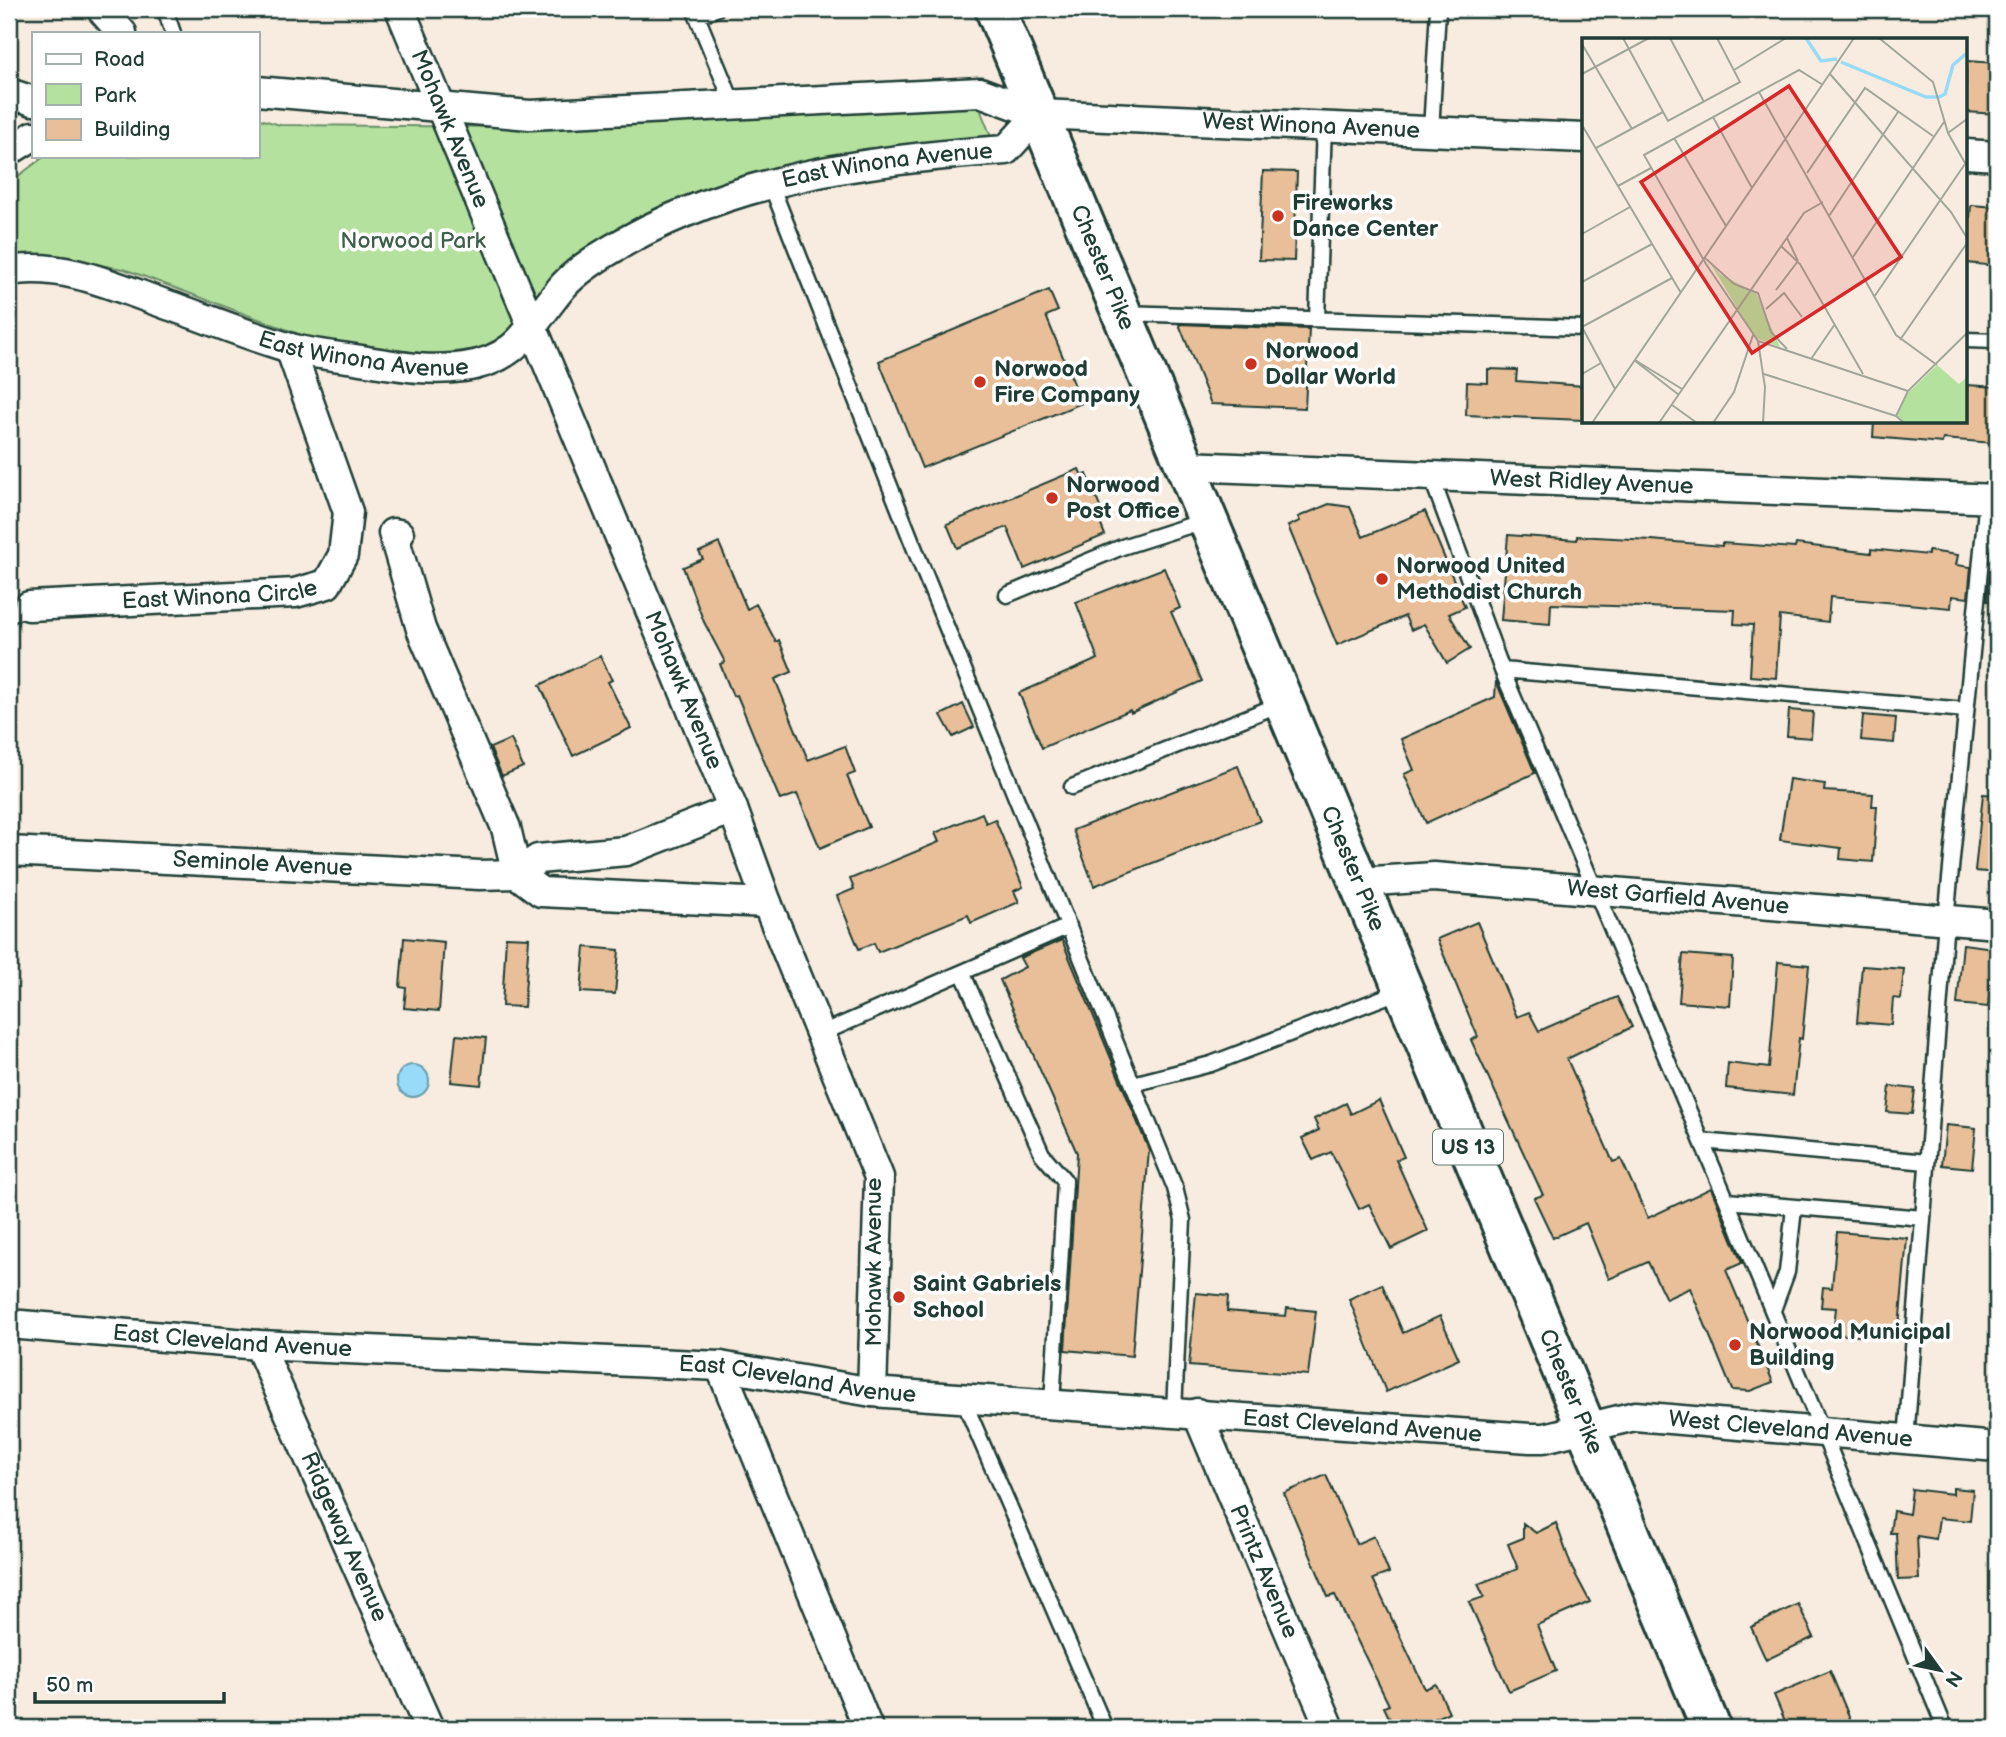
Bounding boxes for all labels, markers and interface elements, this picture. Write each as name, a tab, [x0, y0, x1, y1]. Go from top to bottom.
legend	[32, 32, 259, 158]
inset map	[1582, 38, 1968, 424]
street label: Mohawk Avenue	[405, 46, 495, 212]
text: Road	[94, 47, 145, 72]
text: Park	[94, 83, 137, 108]
street label: West Winona Avenue	[1202, 107, 1421, 145]
text: Building	[94, 117, 170, 142]
street label: East Winona Avenue	[779, 137, 994, 195]
place label: Fireworks Dance Center	[1292, 189, 1439, 243]
street label: Chester Pike	[1064, 201, 1141, 334]
marker: Fireworks Dance Center	[1270, 208, 1286, 224]
park label: Norwood Park	[340, 227, 487, 255]
street label: East Winona Avenue	[255, 325, 471, 383]
place label: Norwood Dollar World	[1265, 337, 1396, 391]
place label: Norwood Fire Company	[994, 355, 1140, 409]
marker: Norwood Dollar World	[1243, 356, 1259, 372]
marker: Norwood Fire Company	[972, 374, 988, 390]
street label: West Ridley Avenue	[1489, 464, 1694, 501]
place label: Norwood Post Office	[1066, 471, 1180, 525]
marker: Norwood Post Office	[1044, 490, 1060, 506]
place label: Norwood United Methodist Church	[1396, 552, 1582, 606]
marker: Norwood United Methodist Church	[1374, 571, 1390, 587]
street label: East Winona Circle	[121, 573, 321, 615]
street label: Mohawk Avenue	[638, 607, 729, 774]
street label: Chester Pike	[1314, 802, 1391, 935]
street label: Seminole Avenue	[172, 845, 353, 882]
street label: West Garfield Avenue	[1566, 874, 1790, 921]
road number: US 13	[1433, 1130, 1503, 1164]
street label: Mohawk Avenue	[860, 1178, 888, 1346]
place label: Saint Gabriels School	[913, 1270, 1061, 1324]
marker: Saint Gabriels School	[891, 1289, 907, 1305]
place label: Norwood Municipal Building	[1749, 1318, 1951, 1372]
street label: East Cleveland Avenue	[112, 1319, 353, 1363]
street label: Chester Pike	[1532, 1325, 1609, 1459]
marker: Norwood Municipal Building	[1727, 1337, 1743, 1353]
street label: East Cleveland Avenue	[678, 1350, 917, 1409]
street label: East Cleveland Avenue	[1242, 1404, 1483, 1449]
street label: West Cleveland Avenue	[1667, 1405, 1914, 1454]
street label: Ridgeway Avenue	[294, 1448, 394, 1626]
street label: Printz Avenue	[1223, 1500, 1305, 1643]
north arrow	[1904, 1636, 1974, 1706]
scale bar	[35, 1660, 224, 1704]
text: N	[1939, 1666, 1967, 1691]
text: 50 m	[46, 1673, 93, 1698]

